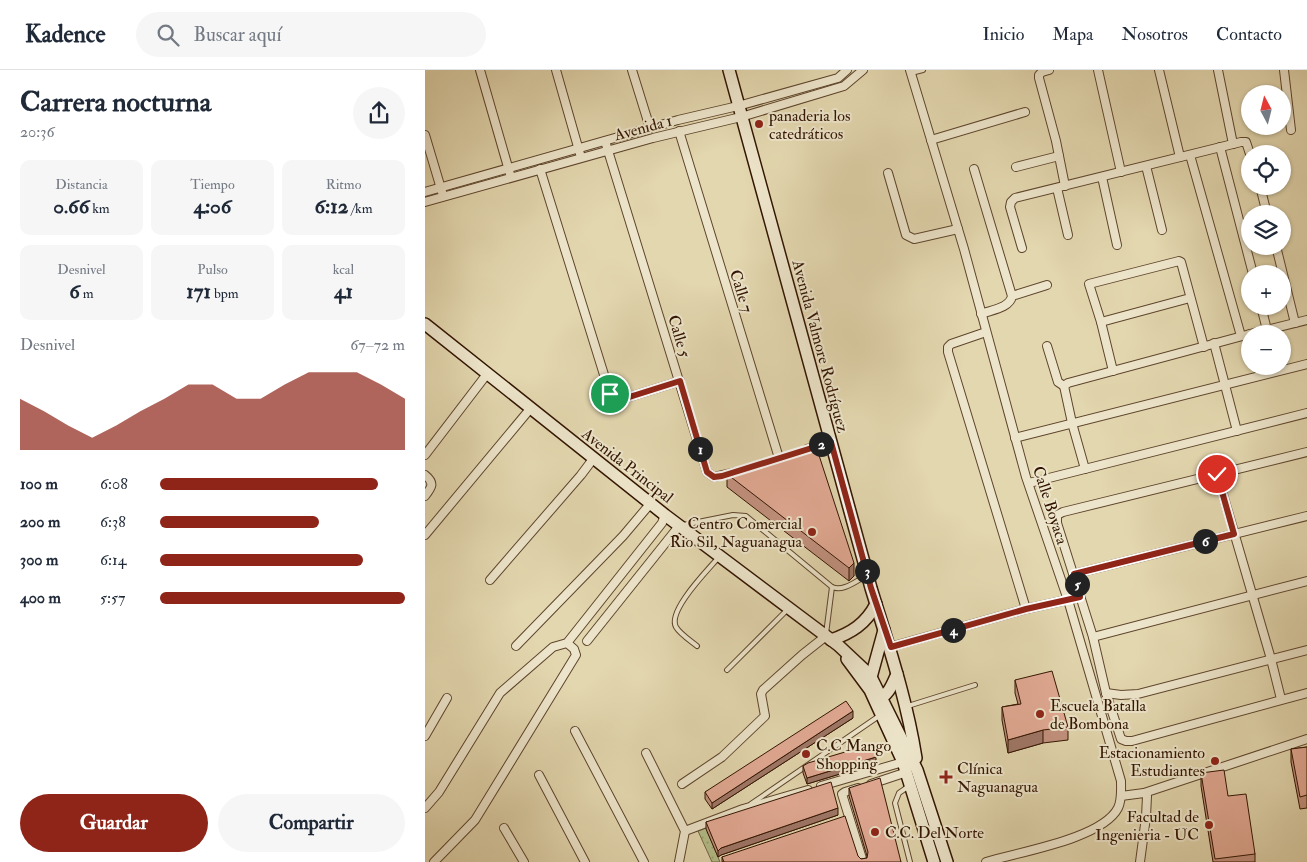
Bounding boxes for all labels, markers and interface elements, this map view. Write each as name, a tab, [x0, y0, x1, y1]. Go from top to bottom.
search box	[136, 12, 486, 57]
text: Kadence	[25, 19, 106, 50]
icon: search	[154, 21, 182, 49]
text: Buscar aquí	[194, 23, 281, 47]
text: Inicio	[982, 23, 1024, 46]
text: Mapa	[1052, 23, 1094, 46]
text: Nosotros	[1122, 23, 1188, 46]
text: Contacto	[1216, 23, 1282, 46]
text: Carrera nocturna	[20, 85, 211, 120]
north arrow	[1241, 85, 1291, 135]
map controls	[1241, 85, 1291, 375]
button: share	[353, 87, 405, 139]
place label: panaderia los catedráticos	[768, 106, 850, 144]
street label: Avenida 1	[611, 111, 674, 146]
marker: panaderia los catedráticos	[753, 118, 765, 130]
text: 20:36	[20, 122, 54, 142]
button: locate	[1241, 145, 1291, 195]
text: Distancia	[55, 176, 108, 193]
text: Tiempo	[190, 176, 235, 193]
text: Ritmo	[326, 176, 361, 193]
text: 0.66	[53, 193, 89, 220]
text: 4:06	[194, 193, 231, 220]
text: 6:12	[314, 193, 348, 220]
text: km	[89, 200, 110, 217]
text: /km	[348, 200, 373, 217]
button: layers	[1241, 205, 1291, 255]
street label: Avenida Valmore Rodríguez	[787, 257, 853, 435]
text: Desnivel	[57, 261, 106, 278]
text: Pulso	[197, 261, 228, 278]
text: kcal	[333, 261, 354, 278]
button: +	[1241, 265, 1291, 315]
street label: Calle 7	[725, 267, 757, 316]
text: 6	[69, 278, 80, 305]
text: 171	[186, 278, 211, 305]
text: 41	[334, 278, 353, 305]
text: m	[80, 285, 94, 302]
text: bpm	[211, 285, 239, 302]
street label: Calle 5	[663, 313, 695, 360]
button: −	[1241, 325, 1291, 375]
text: Desnivel	[20, 335, 75, 355]
text: 67–72 m	[350, 335, 405, 355]
pin	[589, 373, 631, 415]
icon: arrive	[596, 380, 624, 408]
street label: Avenida Principal	[576, 423, 677, 508]
pin: 2	[809, 432, 833, 456]
pin: 1	[687, 436, 713, 462]
text: 2	[818, 436, 825, 453]
text: 1	[698, 441, 703, 458]
pin	[1196, 453, 1238, 495]
icon: check	[1203, 460, 1231, 488]
street label: Calle Boyaca	[1028, 464, 1072, 547]
text: 100 m	[20, 474, 58, 494]
text: 6:08	[100, 474, 128, 494]
text: 200 m	[20, 512, 60, 532]
text: 6:38	[100, 512, 126, 532]
place label: Centro Comercial Rio Sil, Naguanagua	[670, 514, 802, 552]
marker: Centro Comercial Rio Sil, Naguanagua	[806, 526, 818, 538]
pin: 6	[1193, 528, 1217, 554]
text: 6	[1202, 533, 1209, 550]
text: 300 m	[20, 550, 58, 570]
text: 6:14	[100, 550, 126, 570]
pin: 3	[855, 558, 879, 584]
text: 3	[865, 563, 870, 580]
pin: 5	[1065, 572, 1089, 596]
text: 5	[1074, 576, 1081, 593]
text: 400 m	[20, 588, 61, 608]
text: 5:57	[100, 588, 125, 608]
pin: 4	[941, 618, 965, 642]
text: 4	[950, 622, 957, 639]
place label: Escuela Batalla de Bombona	[1050, 696, 1147, 734]
marker: Escuela Batalla de Bombona	[1034, 708, 1046, 720]
place label: C.C Mango Shopping	[816, 736, 891, 775]
place label: Estacionamiento Estudiantes	[1099, 743, 1205, 781]
marker: C.C Mango Shopping	[800, 748, 812, 760]
marker: Estacionamiento Estudiantes	[1209, 755, 1221, 767]
place label: Clínica Naguanagua	[957, 759, 1039, 797]
marker: Clínica Naguanagua	[939, 770, 953, 784]
button: Guardar	[20, 794, 208, 852]
button: Compartir	[218, 794, 405, 852]
place label: Facultad de Ingenieria - UC	[1095, 807, 1199, 845]
marker: Facultad de Ingenieria - UC	[1203, 819, 1215, 831]
place label: C.C. Del Norte	[885, 823, 984, 843]
marker: C.C. Del Norte	[869, 826, 881, 838]

